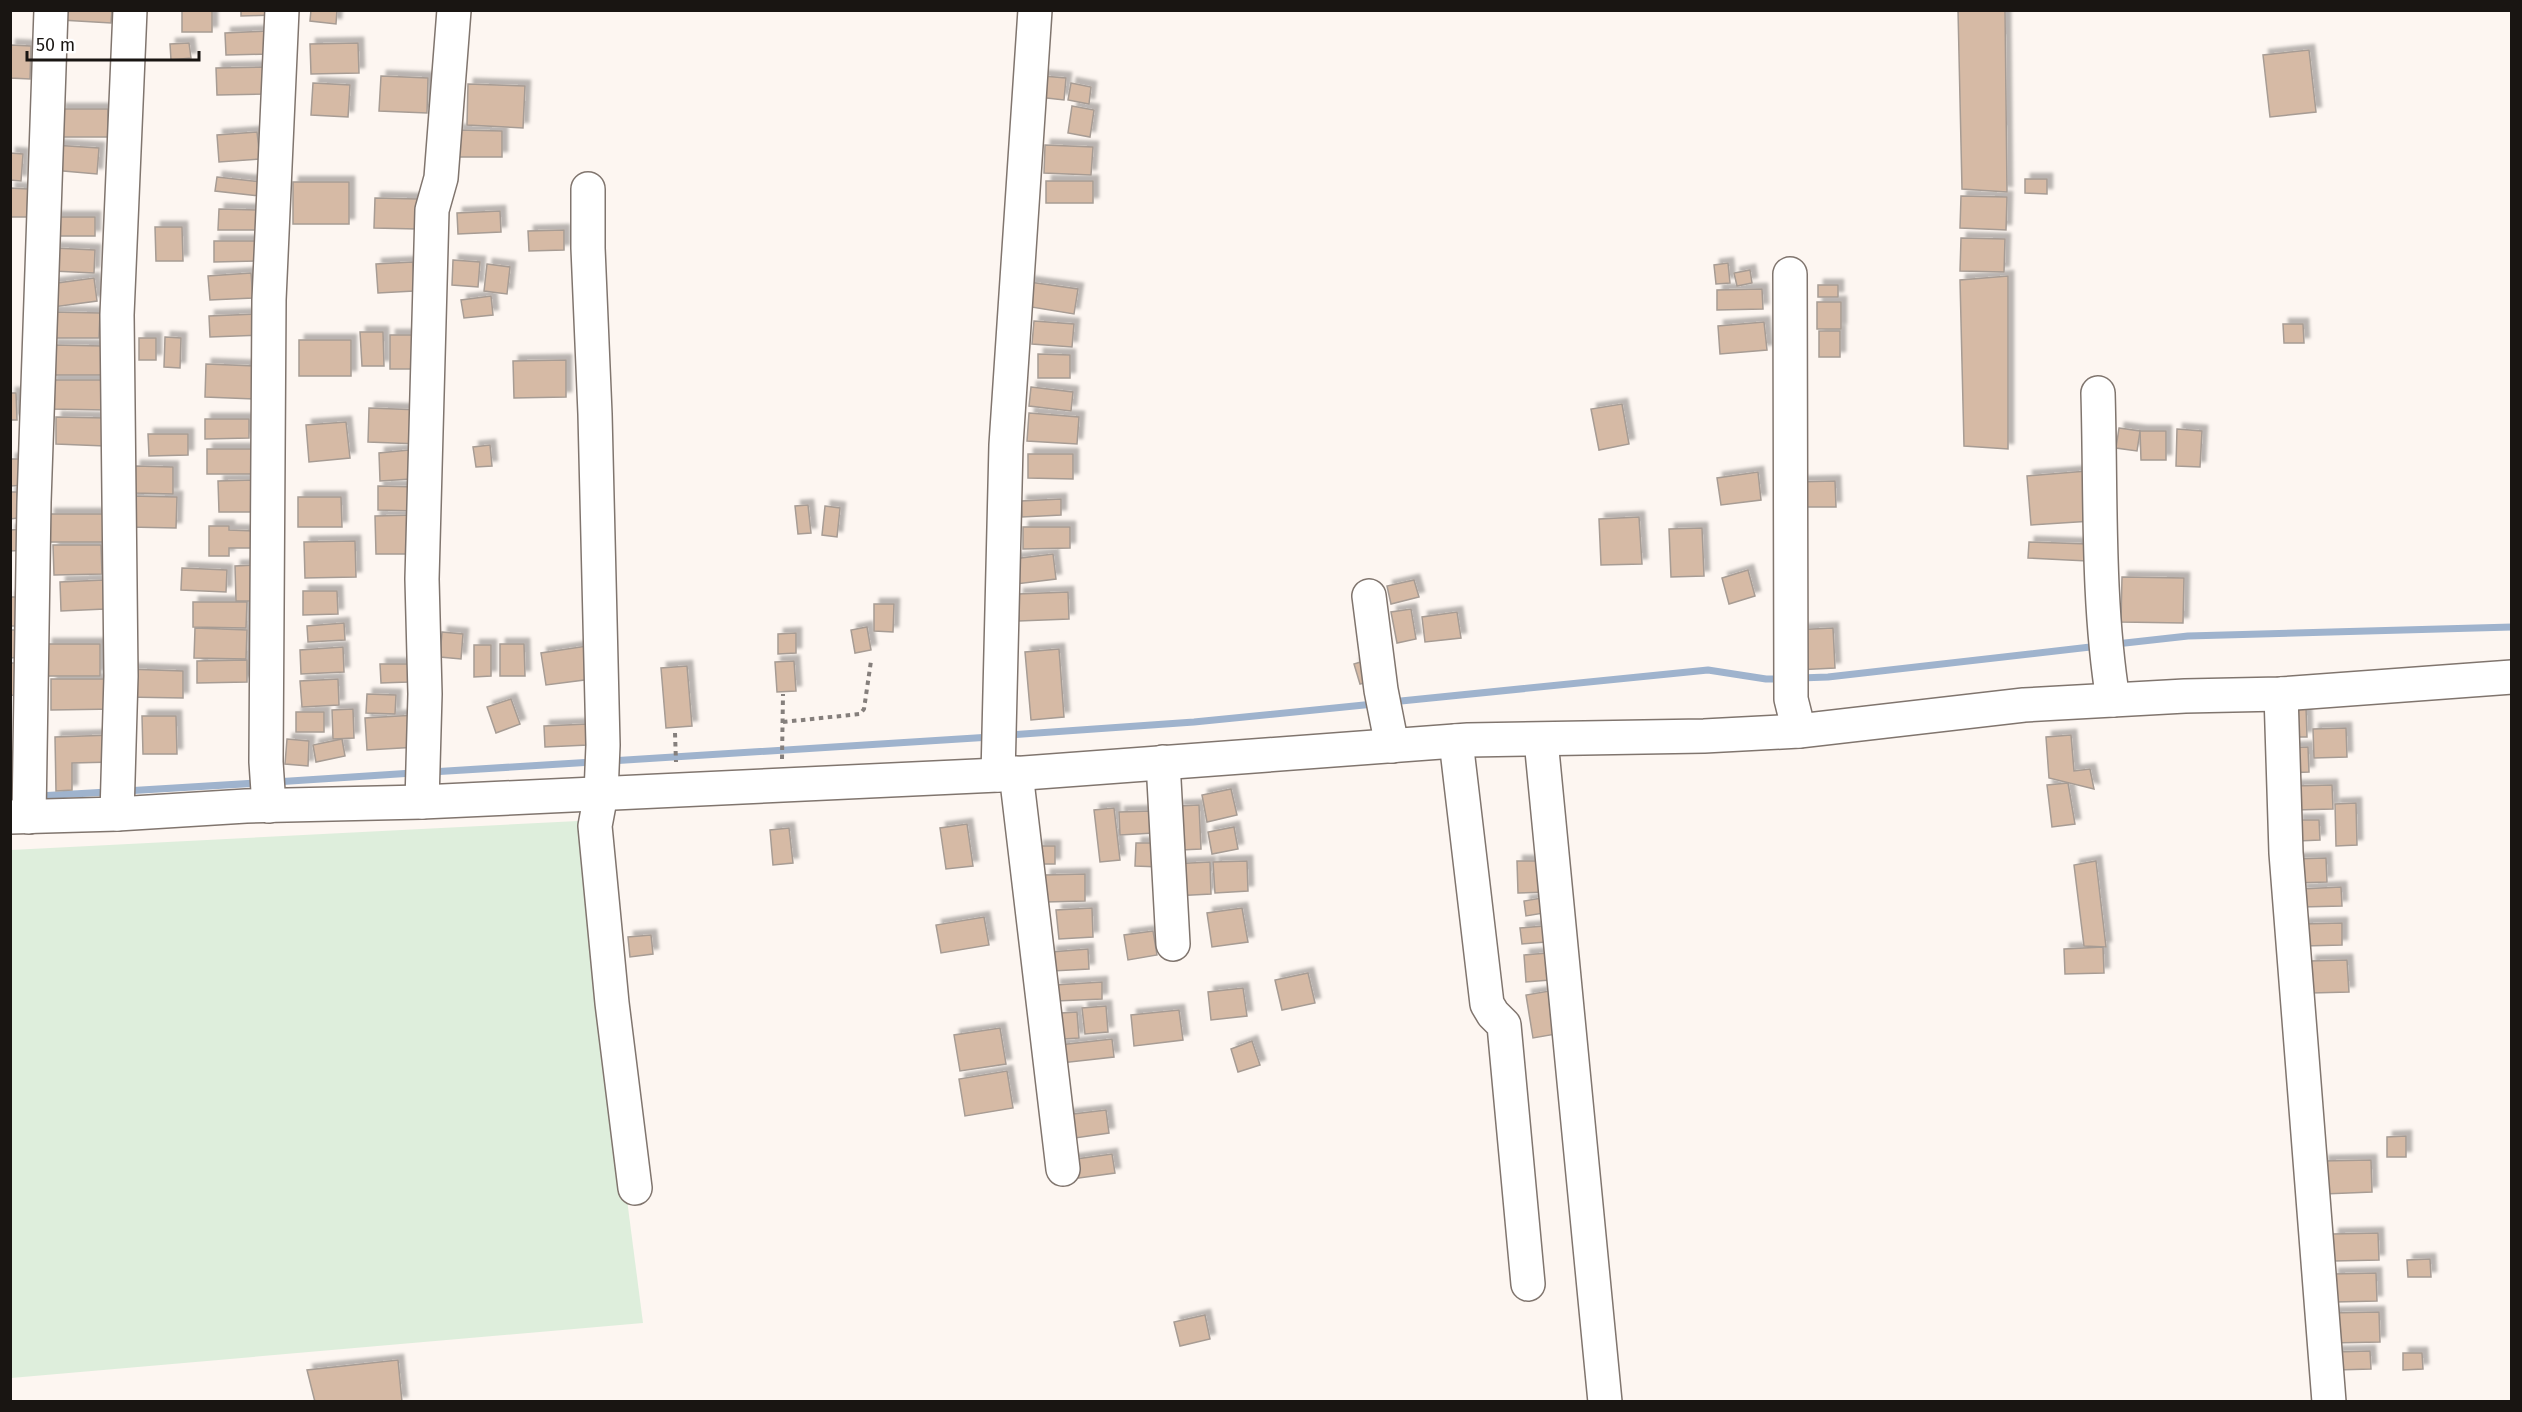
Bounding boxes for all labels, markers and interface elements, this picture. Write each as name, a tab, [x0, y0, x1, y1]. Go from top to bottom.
scale bar	[27, 24, 200, 62]
text: 50 m	[36, 34, 75, 56]

